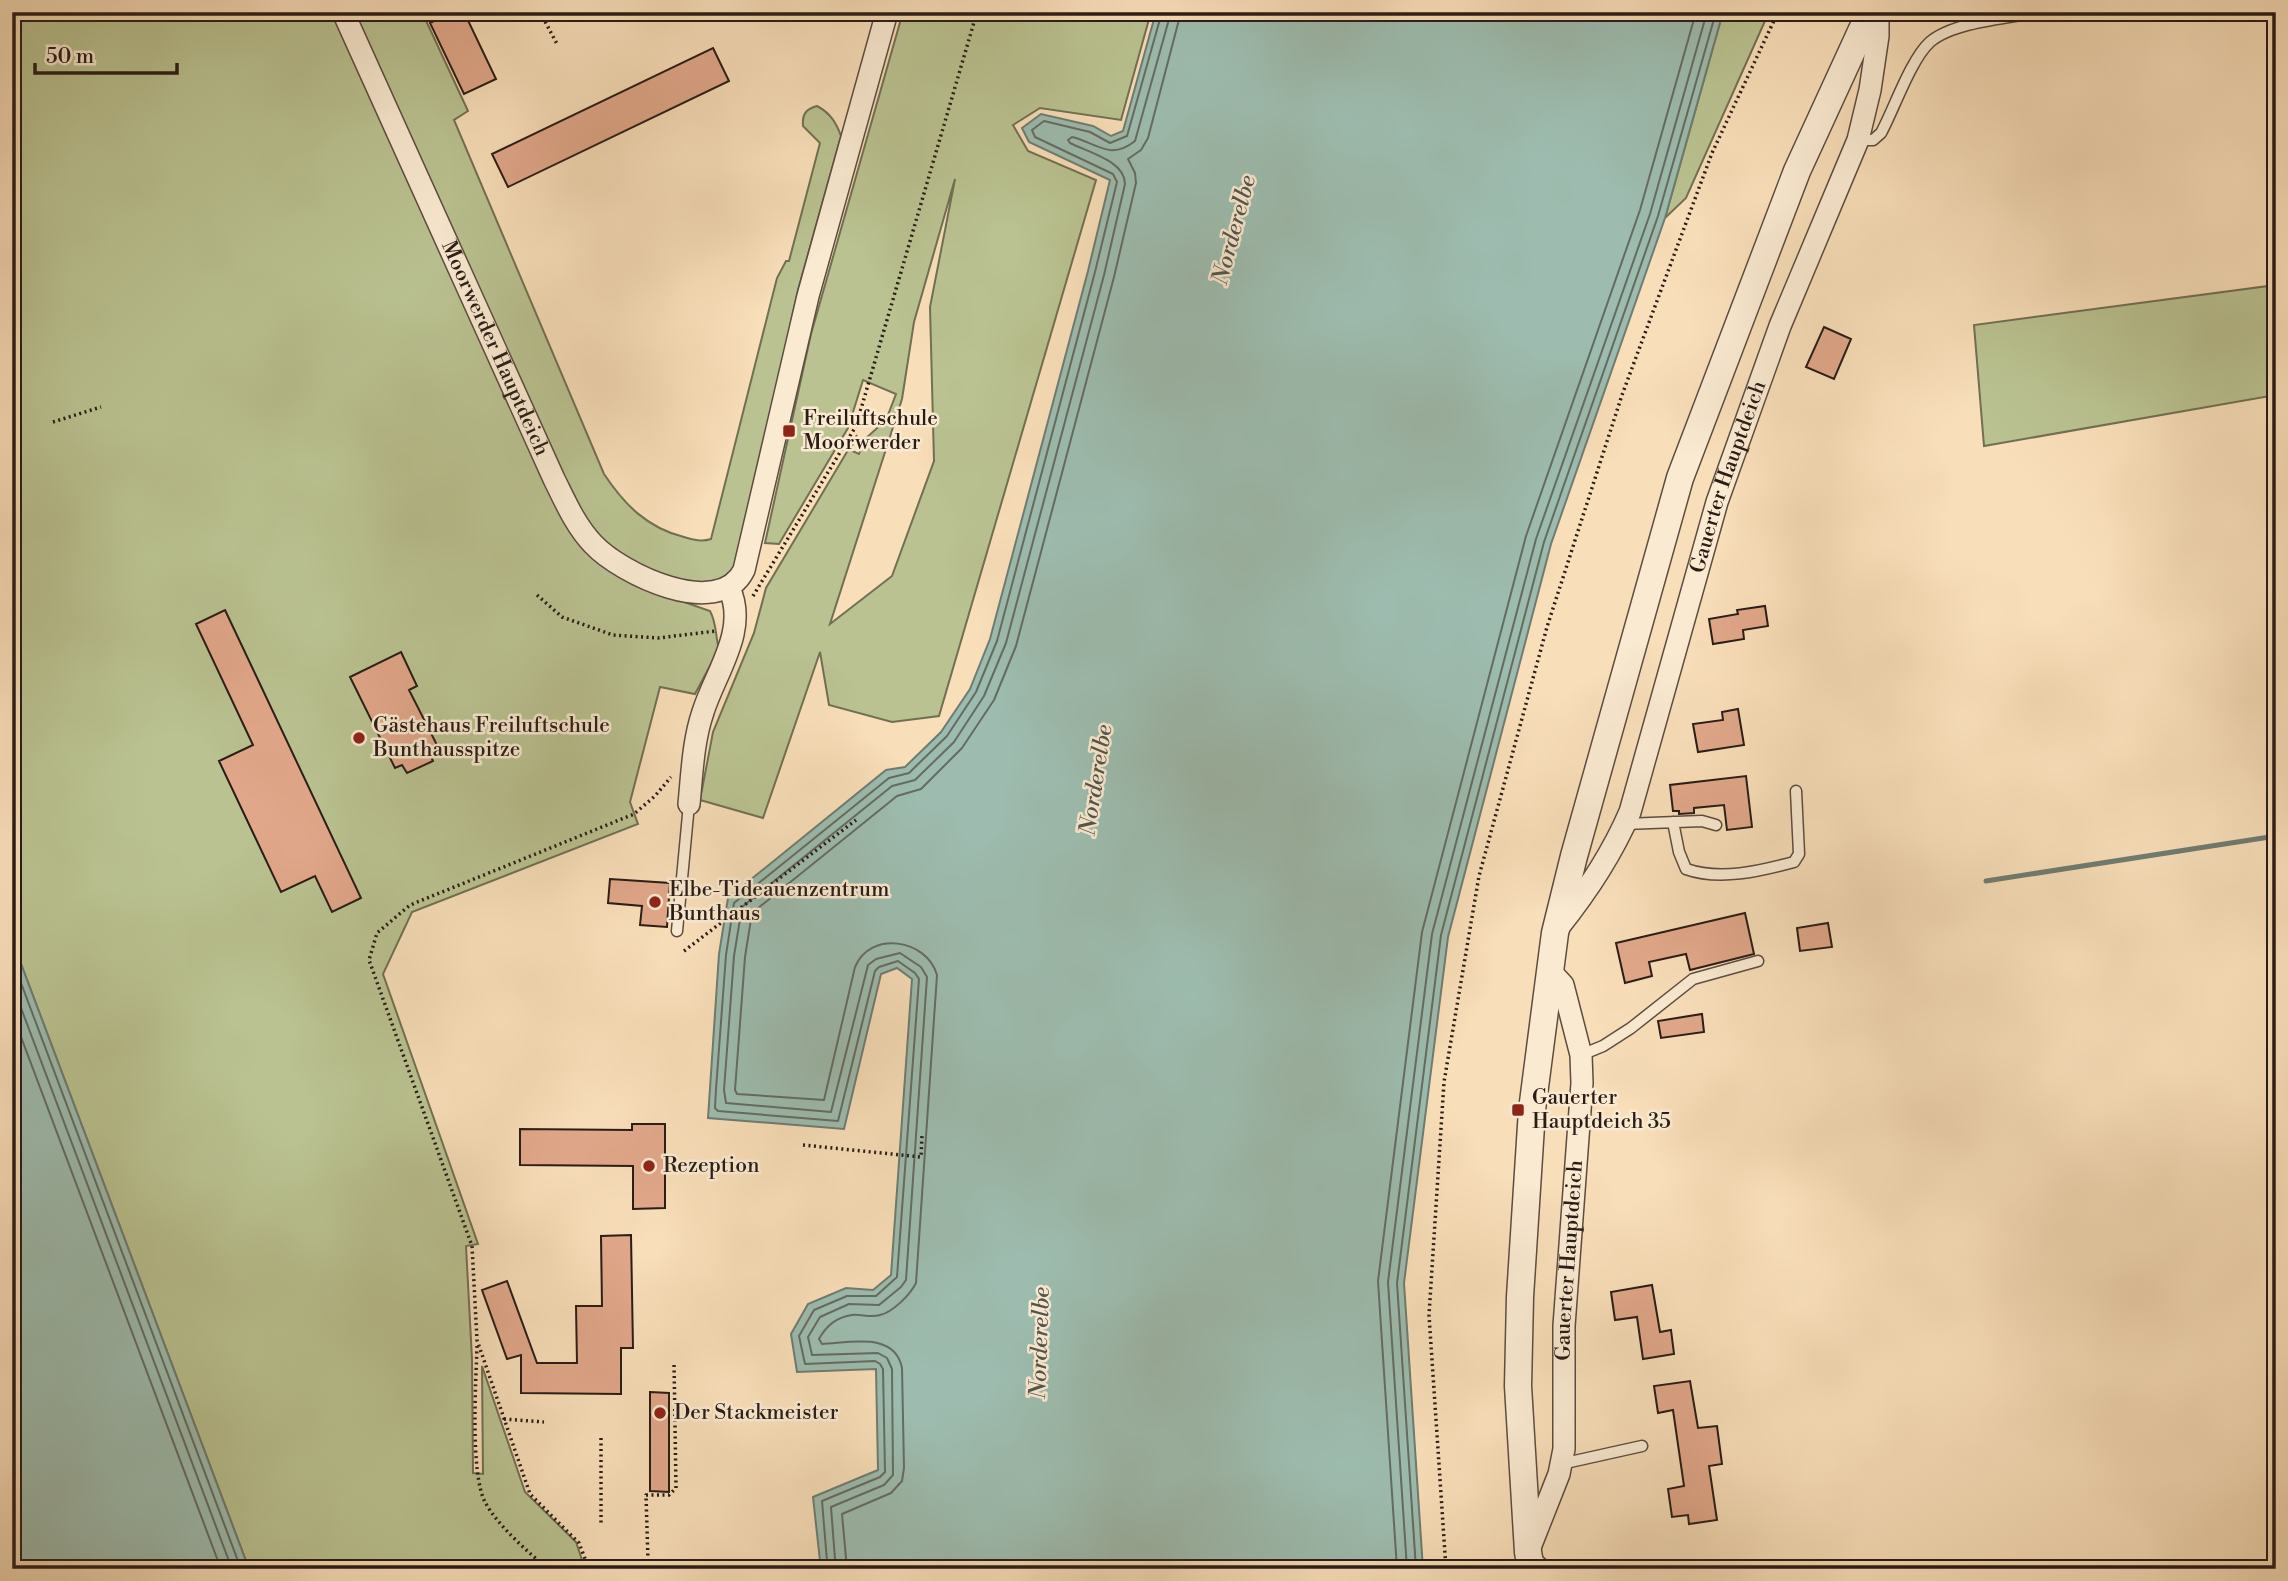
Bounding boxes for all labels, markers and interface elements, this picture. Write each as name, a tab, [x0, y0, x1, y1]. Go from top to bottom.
scale bar	[35, 32, 177, 76]
text: 50 m	[46, 44, 94, 70]
water label: Norderelbe	[1206, 172, 1262, 289]
street label: Moorwerder Hauptdeich	[435, 237, 555, 460]
street label: Gauerter Hauptdeich	[1685, 377, 1772, 576]
place label: Freiluftschule Moorwerder	[803, 406, 938, 456]
marker: Freiluftschule Moorwerder	[781, 423, 797, 439]
place label: Gästehaus Freiluftschule Bunthausspitze	[372, 713, 610, 763]
water label: Norderelbe	[1073, 722, 1119, 838]
marker: Gästehaus Freiluftschule Bunthausspitze	[351, 730, 367, 746]
place label: Elbe-Tideauenzentrum Bunthaus	[668, 877, 889, 927]
marker: Elbe-Tideauenzentrum Bunthaus	[647, 894, 663, 910]
place label: Gauerter Hauptdeich 35	[1532, 1085, 1671, 1135]
marker: Gauerter Hauptdeich 35	[1510, 1102, 1526, 1118]
place label: Rezeption	[663, 1153, 760, 1179]
marker: Rezeption	[641, 1158, 657, 1174]
street label: Gauerter Hauptdeich	[1551, 1159, 1589, 1361]
water label: Norderelbe	[1024, 1286, 1056, 1400]
place label: Der Stackmeister	[674, 1400, 839, 1426]
marker: Der Stackmeister	[652, 1405, 668, 1421]

